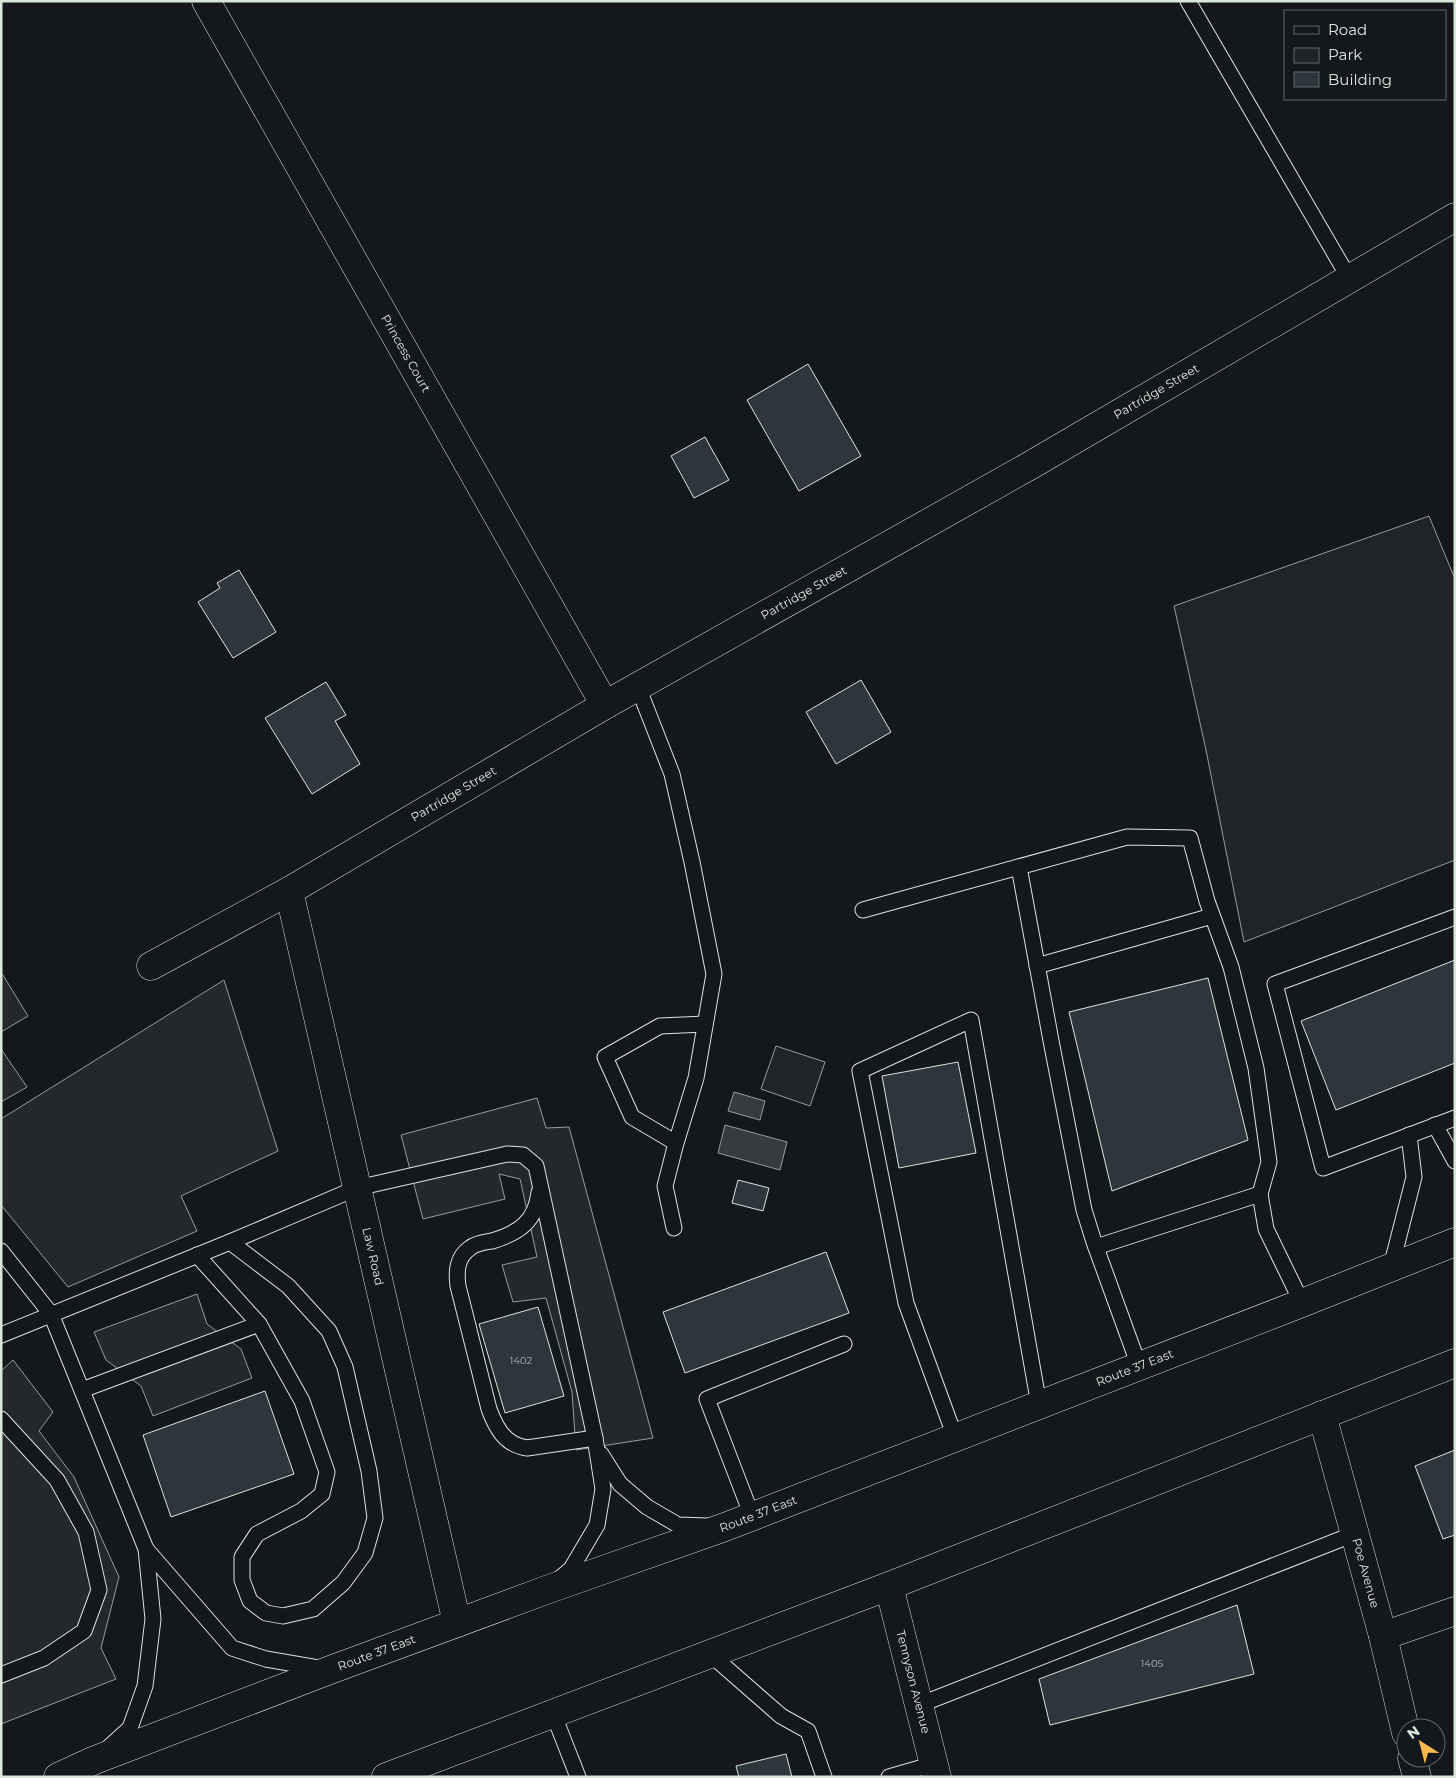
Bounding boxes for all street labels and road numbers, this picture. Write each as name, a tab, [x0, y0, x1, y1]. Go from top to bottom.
street label: Princess Court	[378, 312, 434, 395]
street label: Partridge Street	[1111, 360, 1202, 422]
street label: Partridge Street	[758, 562, 849, 623]
street label: Partridge Street	[408, 763, 499, 825]
street label: Law Road	[359, 1226, 387, 1287]
street label: Route 37 East	[1094, 1346, 1176, 1389]
street label: Route 37 East	[717, 1492, 799, 1535]
street label: Poe Avenue	[1349, 1536, 1383, 1610]
street label: Tennyson Avenue	[893, 1629, 934, 1735]
street label: Route 37 East	[335, 1631, 418, 1674]

